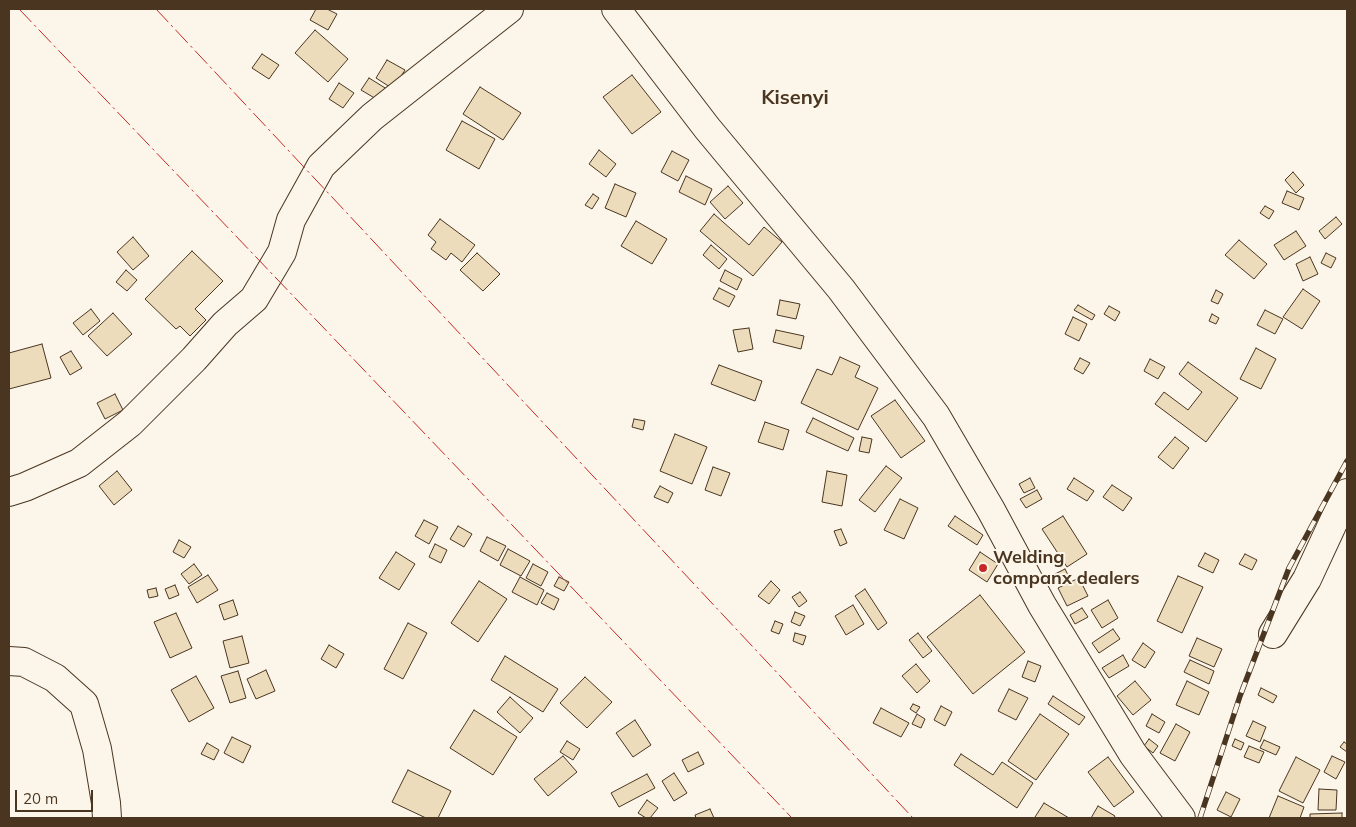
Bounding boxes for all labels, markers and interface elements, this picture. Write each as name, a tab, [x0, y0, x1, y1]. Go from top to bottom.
district label: Kisenyi	[761, 86, 829, 110]
place label: Welding companx dealers	[993, 547, 1139, 590]
marker: Welding companx dealers	[977, 562, 989, 574]
scale bar	[18, 780, 95, 812]
text: 20 m	[23, 789, 58, 808]

